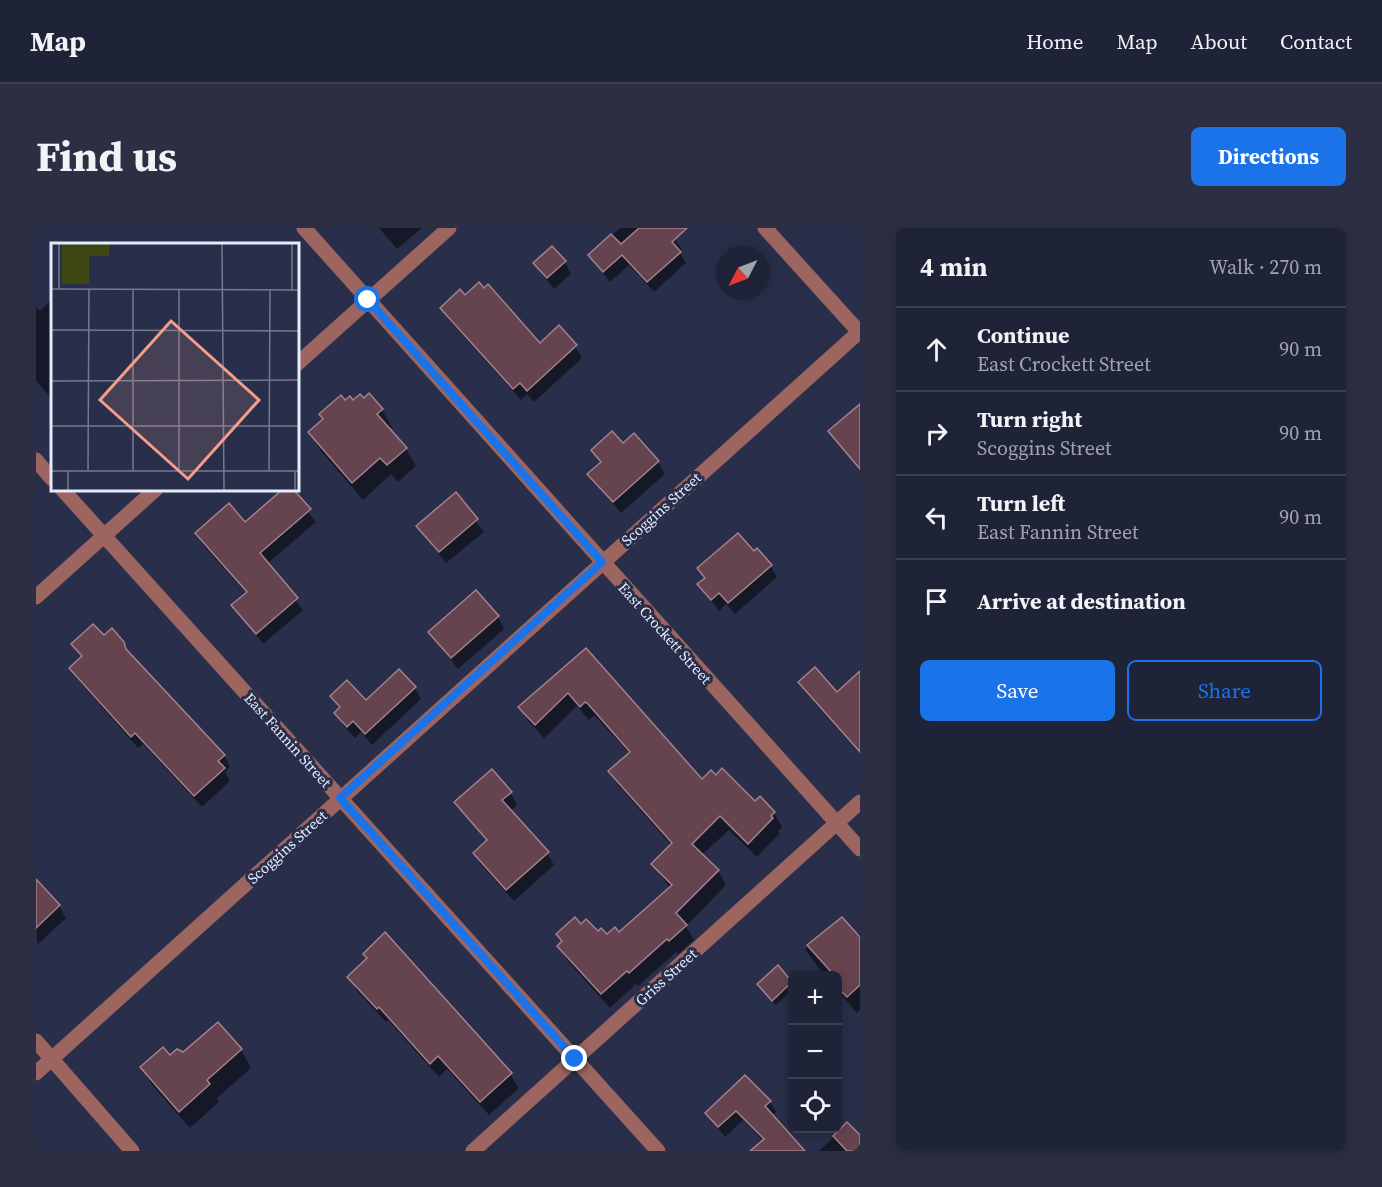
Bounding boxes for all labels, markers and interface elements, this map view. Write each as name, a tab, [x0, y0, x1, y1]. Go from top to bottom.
text: Map	[30, 22, 86, 60]
text: Home	[1026, 27, 1084, 56]
text: Map	[1117, 27, 1158, 56]
text: About	[1191, 27, 1247, 56]
text: Contact	[1280, 27, 1352, 56]
text: Find us	[36, 127, 177, 185]
button: Directions	[1191, 127, 1346, 186]
inset map	[51, 243, 298, 490]
north arrow	[716, 246, 770, 300]
text: 4 min	[920, 249, 987, 285]
text: Walk · 270 m	[1209, 253, 1322, 281]
route start	[354, 286, 380, 312]
text: Continue	[977, 320, 1070, 350]
icon: ahead	[920, 333, 953, 366]
text: 90 m	[1279, 335, 1322, 363]
text: East Crockett Street	[977, 350, 1151, 378]
text: Turn right	[977, 404, 1082, 434]
icon: right	[920, 417, 953, 450]
text: 90 m	[1279, 419, 1322, 447]
text: Scoggins Street	[977, 434, 1112, 462]
street label: Scoggins Street	[616, 467, 706, 551]
text: Turn left	[977, 488, 1065, 518]
icon: left	[920, 501, 953, 534]
text: 90 m	[1279, 503, 1322, 531]
text: East Fannin Street	[977, 518, 1139, 546]
street label: East Crockett Street	[614, 578, 716, 689]
icon: arrive	[920, 585, 953, 618]
text: Arrive at destination	[977, 586, 1186, 616]
button: Save	[920, 660, 1115, 721]
button: Share	[1127, 660, 1322, 721]
street label: East Fannin Street	[240, 688, 336, 792]
street label: Scoggins Street	[242, 805, 332, 889]
street label: Griss Street	[631, 944, 701, 1010]
map controls	[788, 971, 842, 1133]
button: +	[788, 971, 842, 1025]
button: −	[788, 1025, 842, 1079]
route end	[561, 1045, 587, 1071]
button: locate	[788, 1079, 842, 1133]

